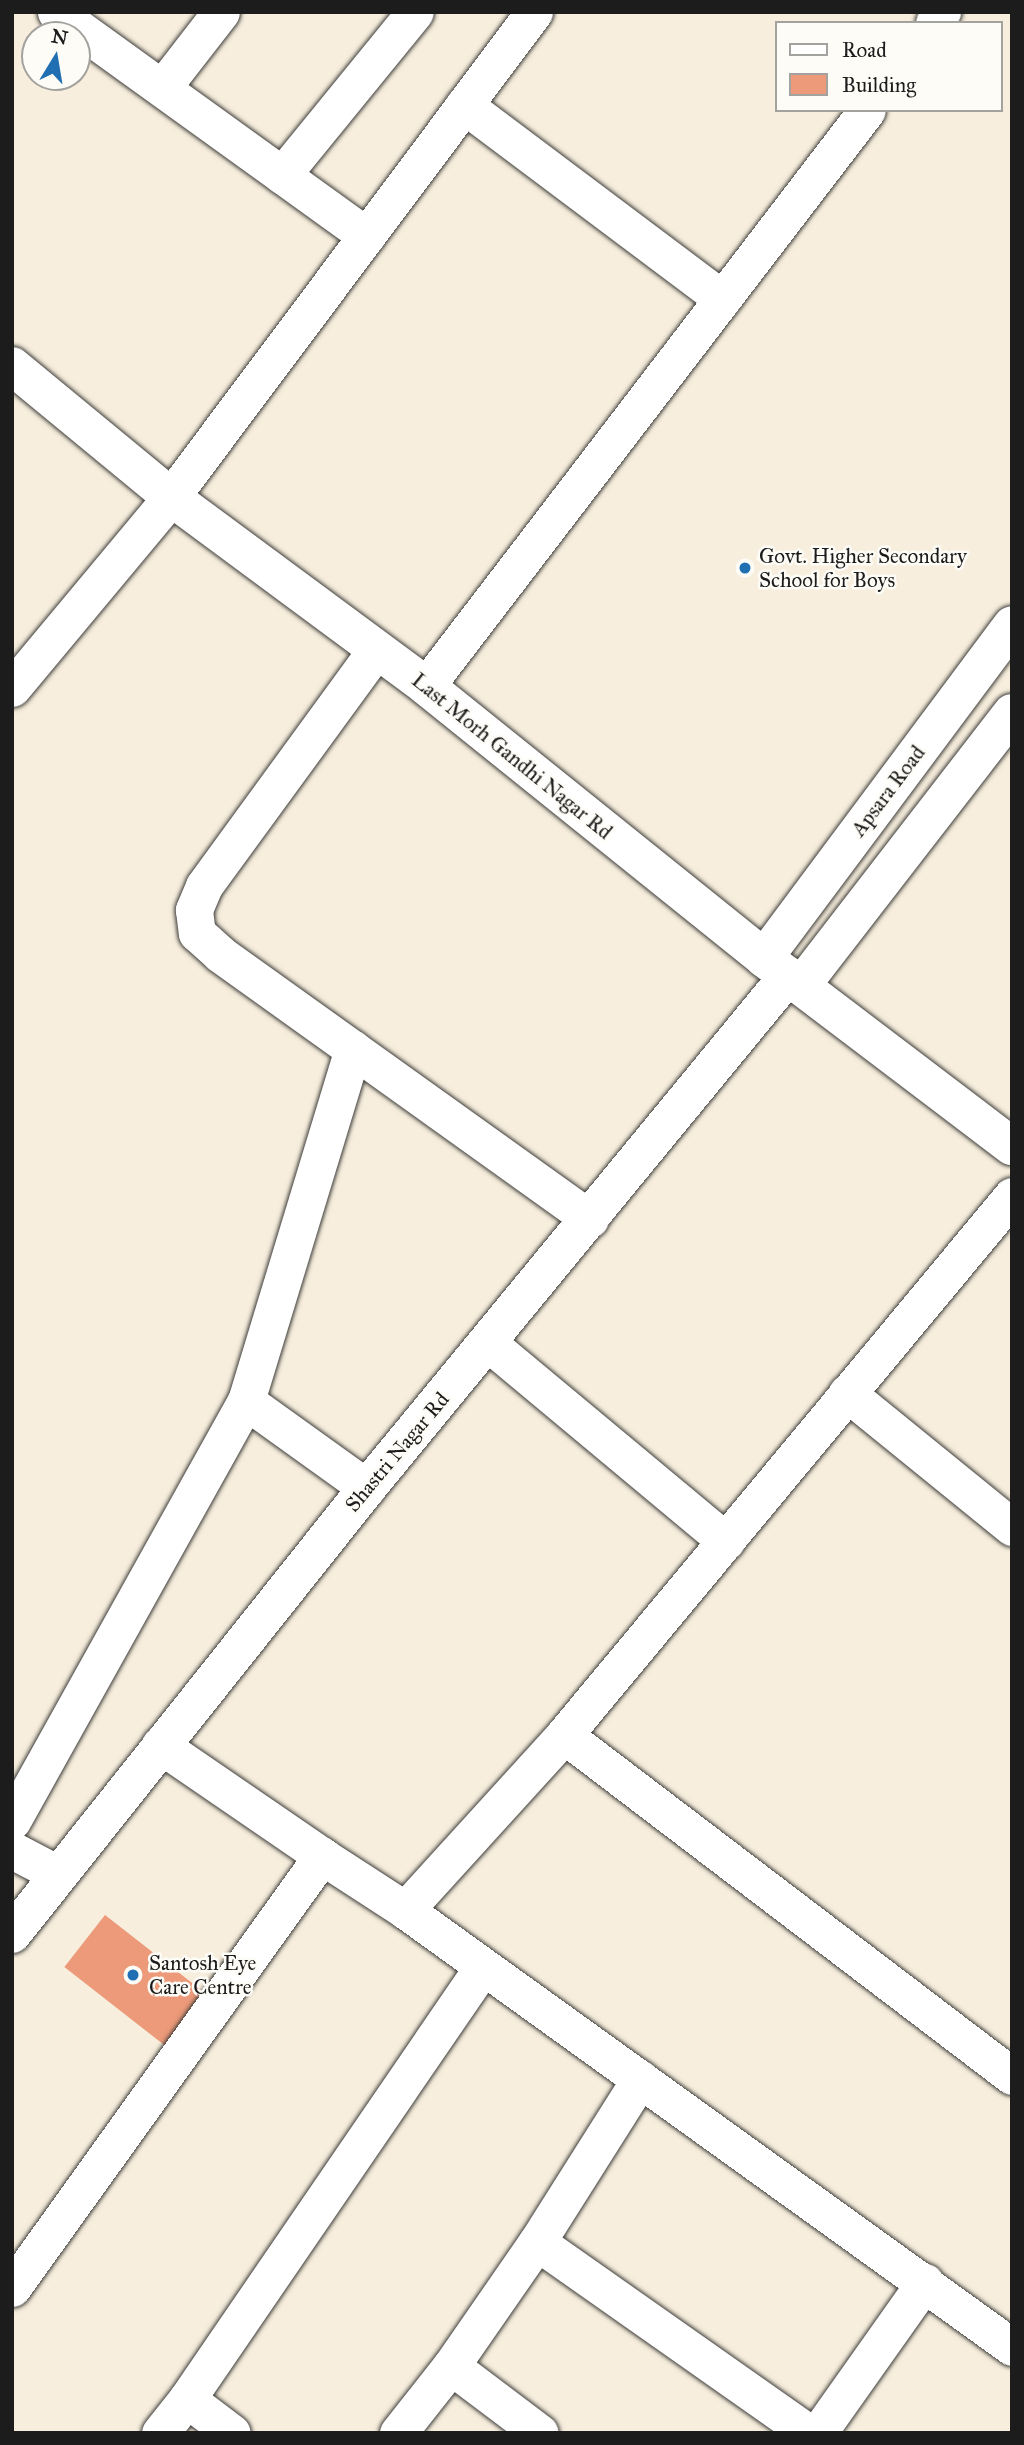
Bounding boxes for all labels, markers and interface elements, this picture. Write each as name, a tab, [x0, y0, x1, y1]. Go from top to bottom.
north arrow	[21, 21, 91, 91]
legend	[776, 21, 1003, 112]
text: N	[50, 24, 70, 50]
text: Road	[842, 37, 887, 63]
text: Building	[842, 72, 916, 98]
place label: Govt. Higher Secondary School for Boys	[759, 543, 967, 593]
marker: Govt. Higher Secondary School for Boys	[737, 560, 753, 576]
street label: Last Morh Gandhi Nagar Rd	[407, 667, 617, 845]
street label: Apsara Road	[846, 741, 930, 841]
street label: Shastri Nagar Rd	[340, 1387, 454, 1517]
place label: Santosh Eye Care Centre	[149, 1950, 256, 2000]
marker: Santosh Eye Care Centre	[123, 1965, 143, 1985]

